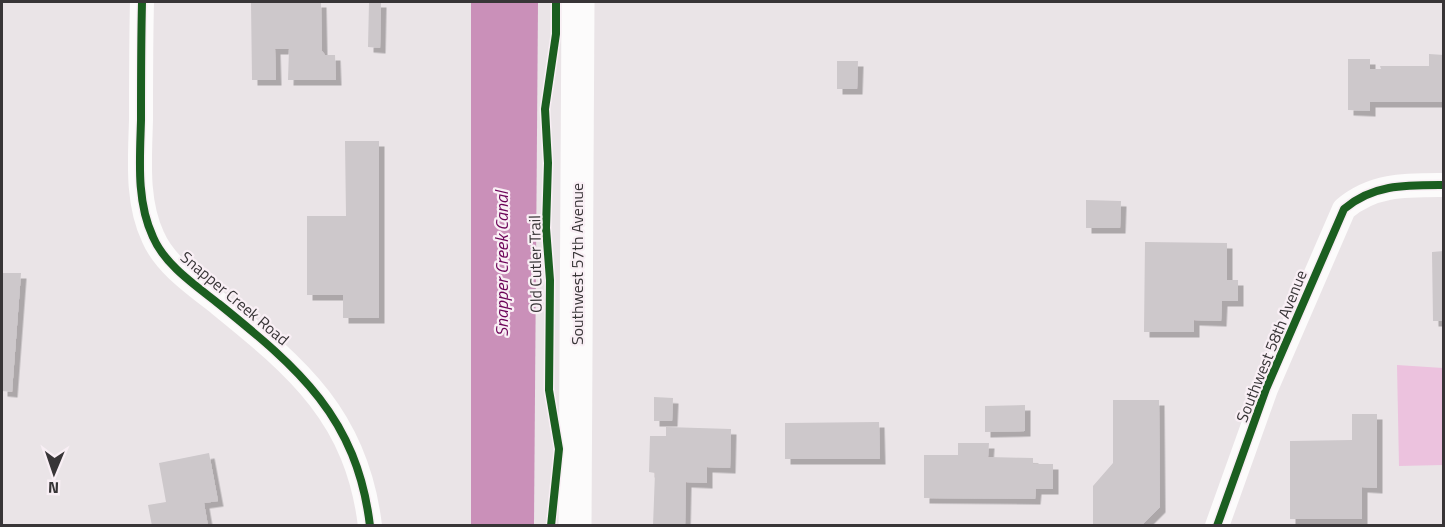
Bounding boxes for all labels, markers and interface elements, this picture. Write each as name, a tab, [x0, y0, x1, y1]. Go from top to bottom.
street label: Southwest 57th Avenue	[565, 183, 589, 345]
water label: Snapper Creek Canal	[488, 189, 515, 337]
street label: Old Cutler Trail	[522, 215, 548, 313]
street label: Snapper Creek Road	[175, 245, 295, 351]
street label: Southwest 58th Avenue	[1229, 266, 1313, 426]
north arrow	[24, 443, 84, 503]
text: N	[48, 476, 59, 500]

